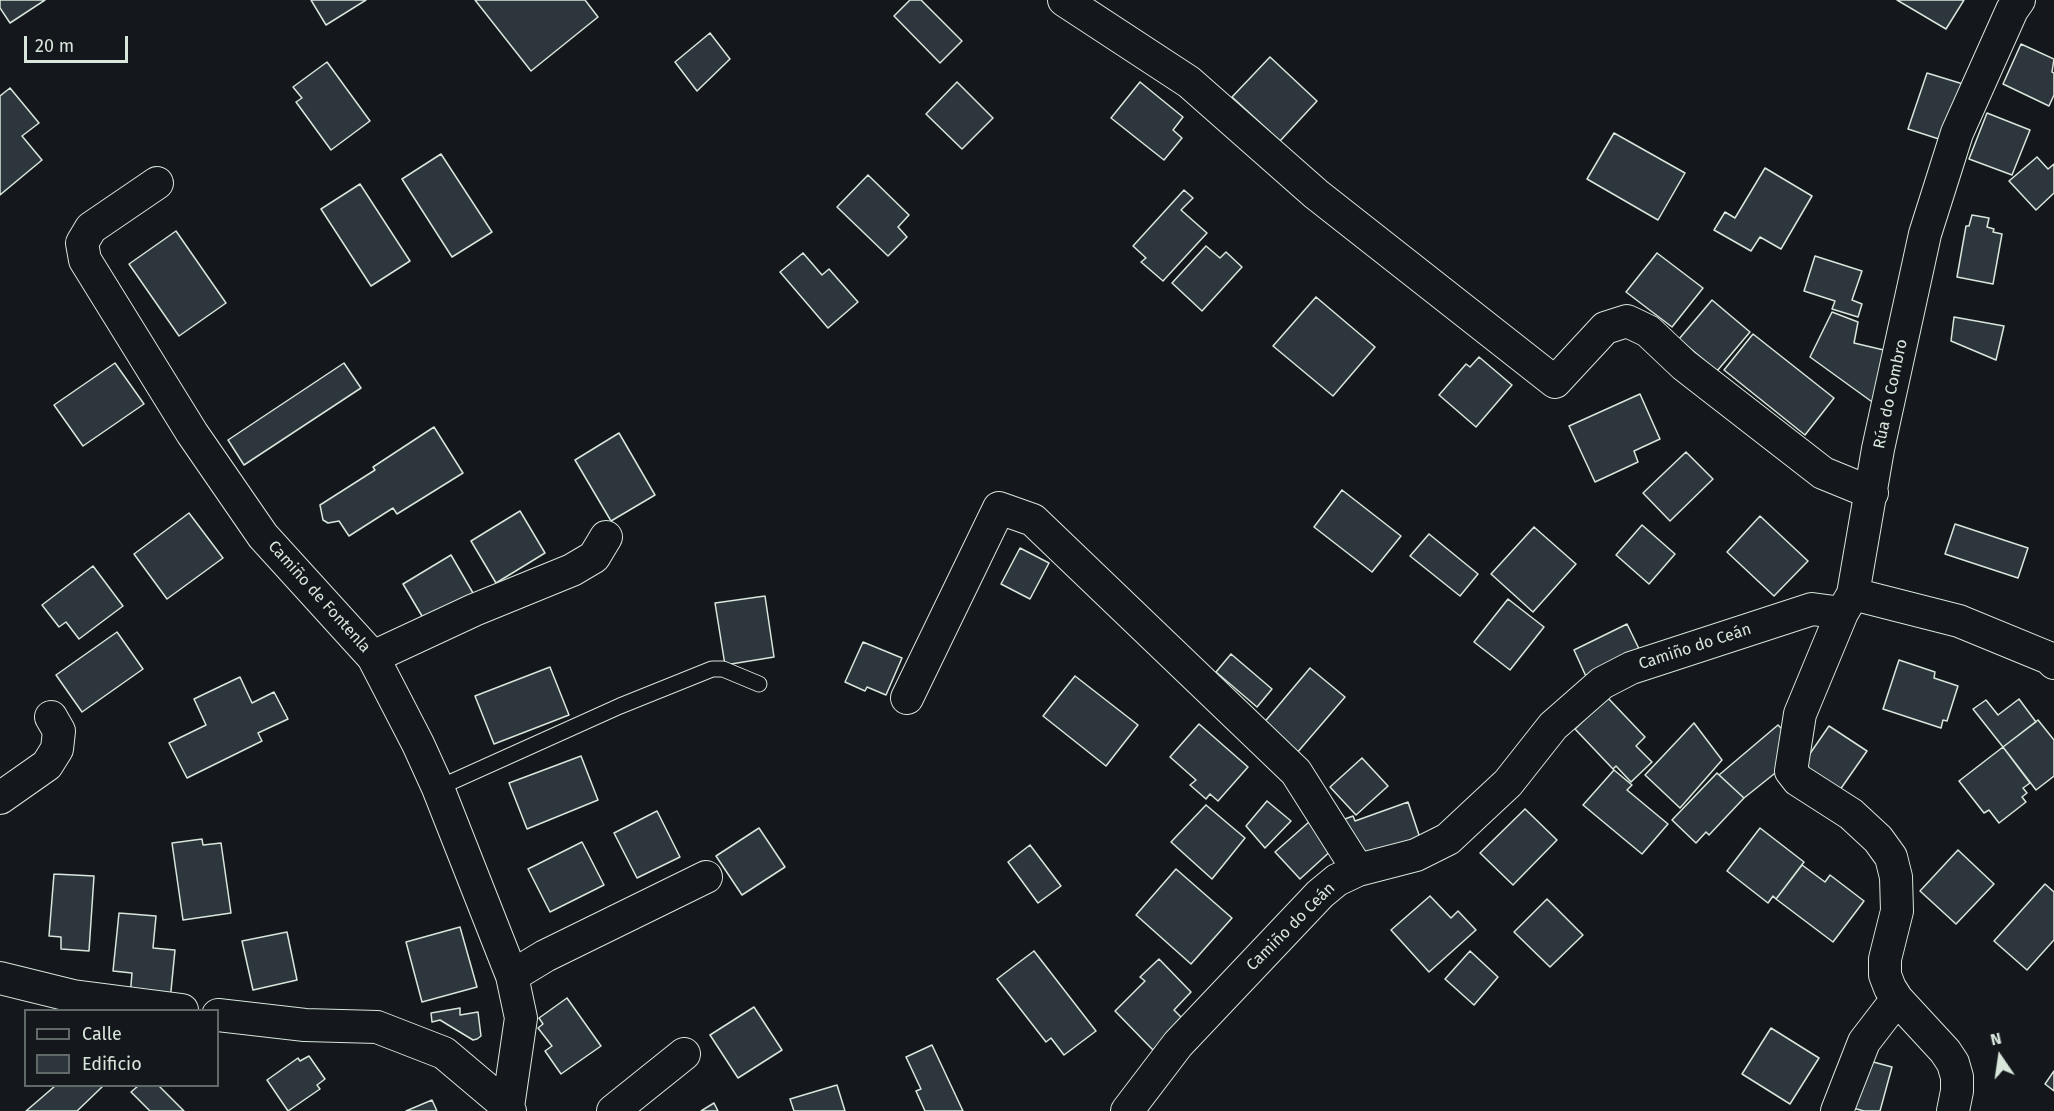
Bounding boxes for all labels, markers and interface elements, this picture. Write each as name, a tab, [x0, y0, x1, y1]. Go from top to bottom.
scale bar	[27, 24, 130, 62]
text: 20 m	[35, 35, 74, 57]
street label: Rúa do Combro	[1870, 338, 1912, 450]
street label: Camiño de Fontenla	[264, 537, 374, 657]
street label: Camiño do Ceán	[1636, 620, 1754, 674]
street label: Camiño do Ceán	[1243, 879, 1339, 975]
legend	[24, 1009, 219, 1087]
text: Calle	[82, 1023, 122, 1045]
north arrow	[1970, 1027, 2030, 1087]
text: N	[1989, 1029, 2003, 1049]
text: Edificio	[82, 1053, 142, 1075]

